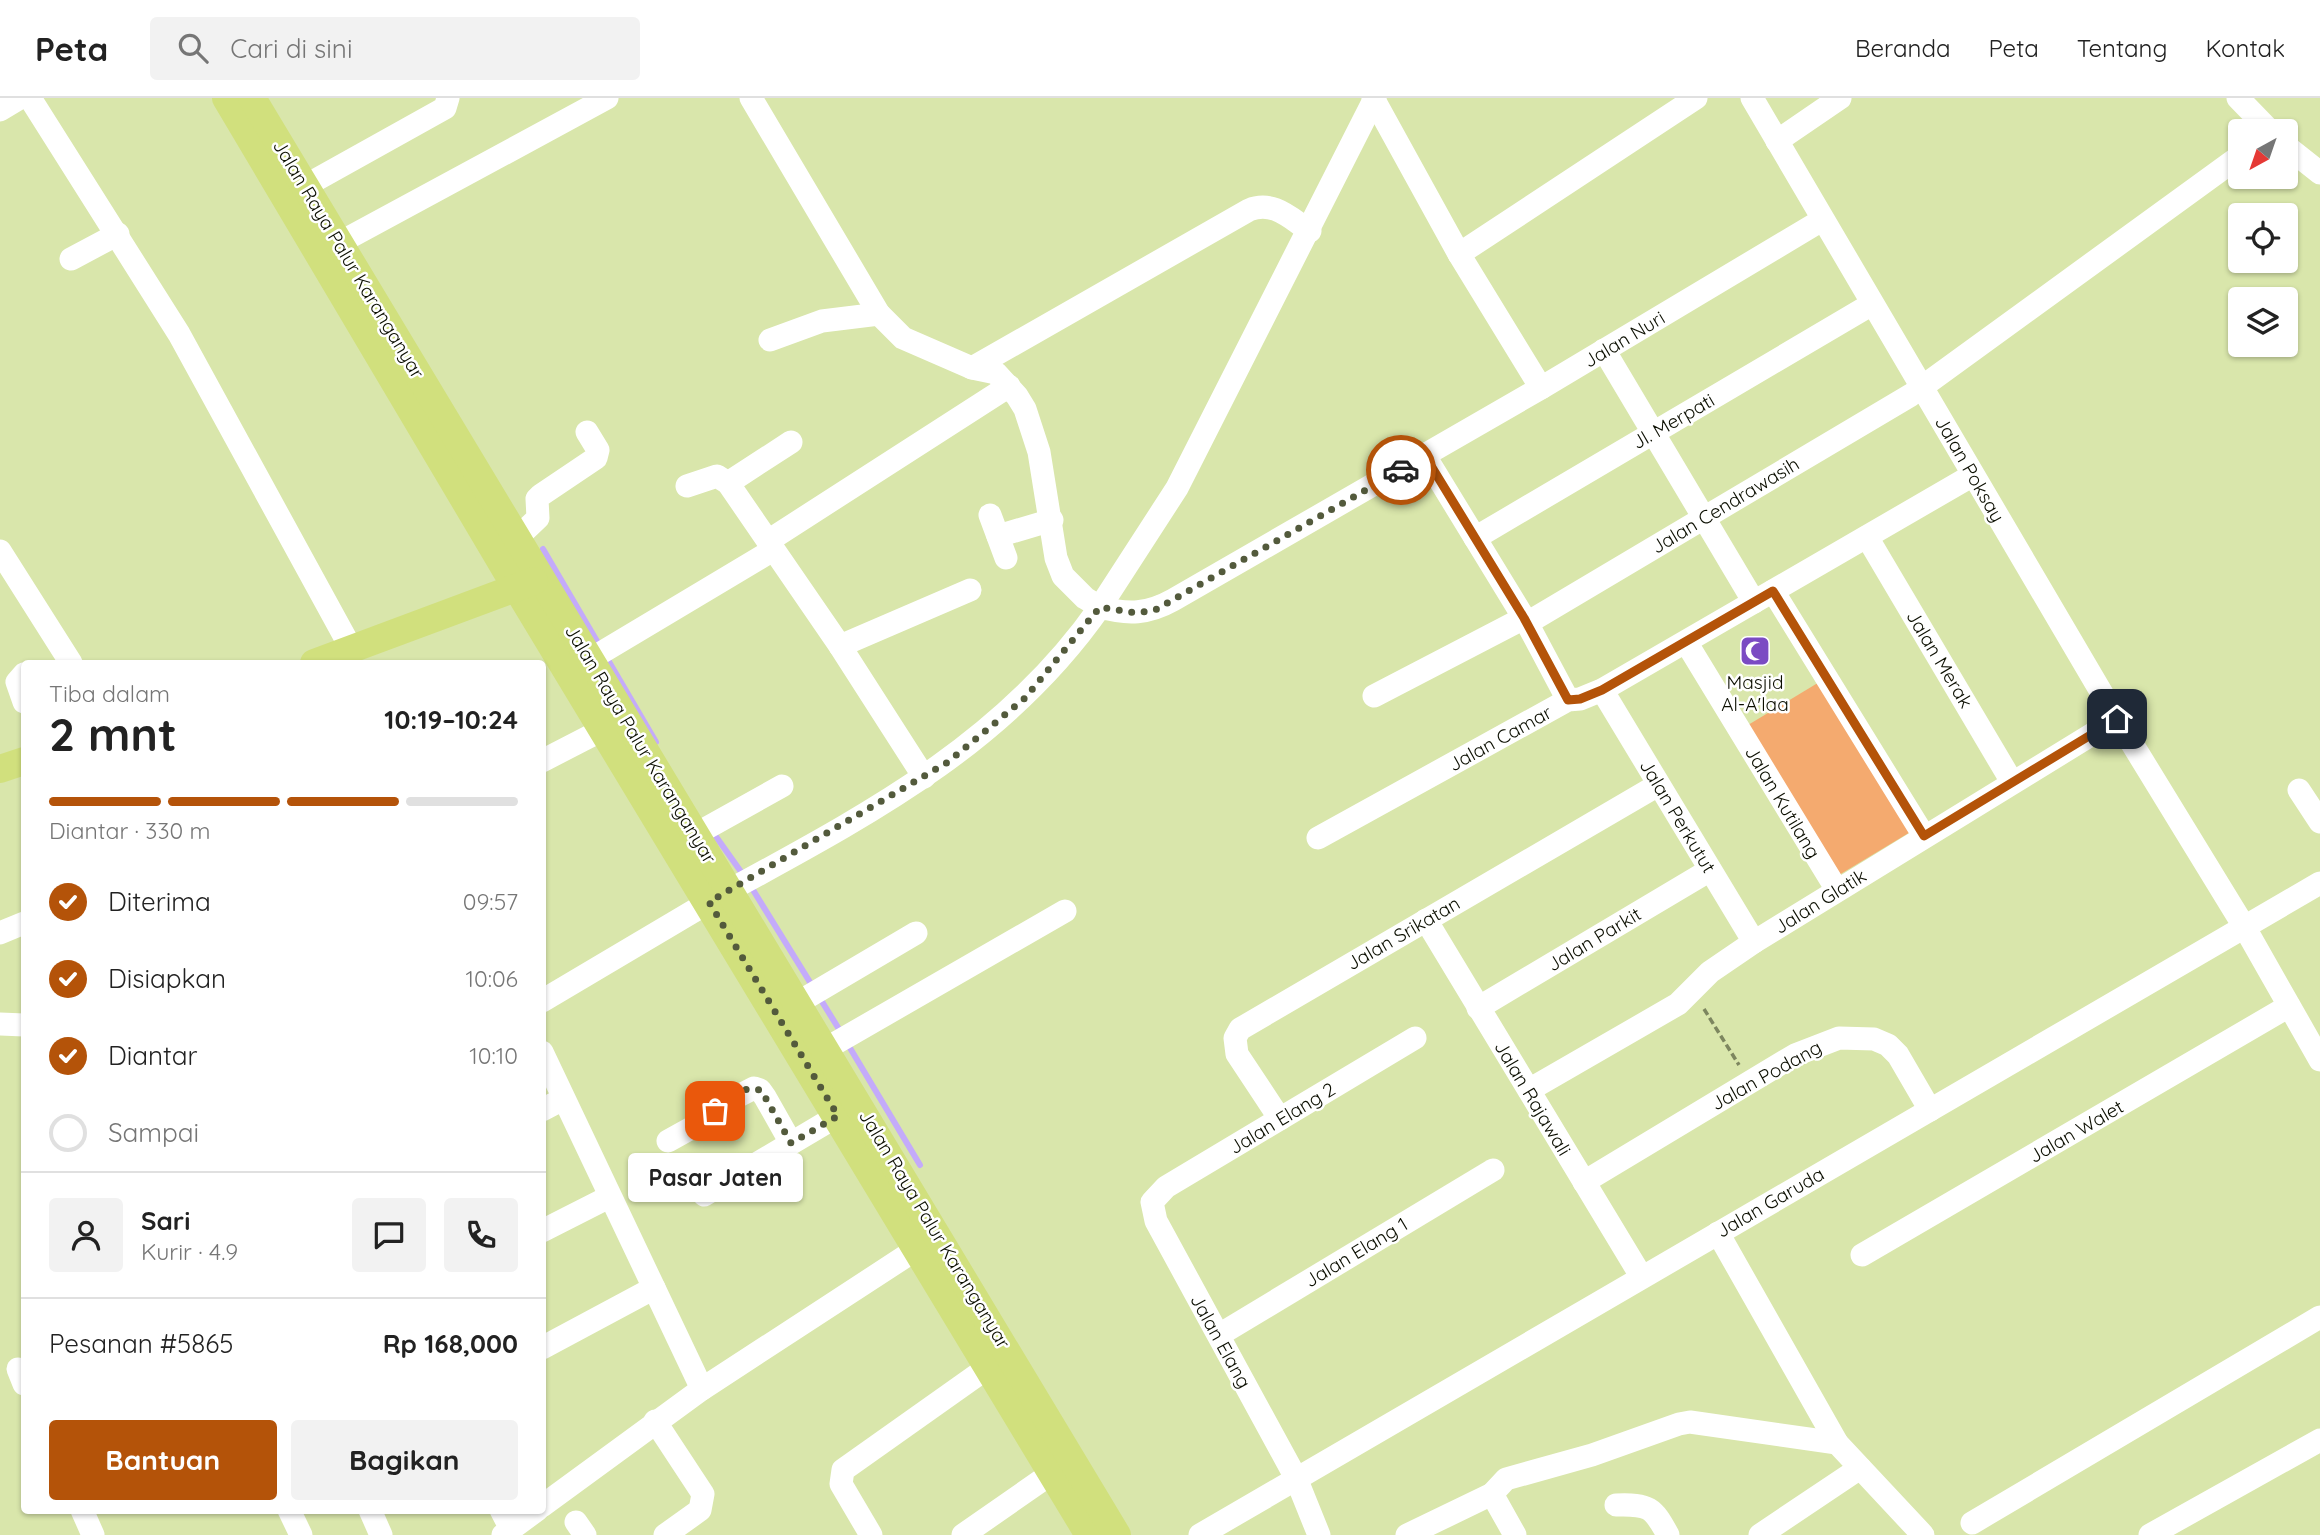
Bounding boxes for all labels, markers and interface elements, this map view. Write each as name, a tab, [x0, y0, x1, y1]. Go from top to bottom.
search box	[150, 17, 640, 80]
text: Peta	[35, 28, 108, 69]
icon: search	[174, 29, 212, 67]
text: Cari di sini	[230, 32, 352, 65]
text: Beranda	[1855, 33, 1951, 63]
text: Peta	[1989, 33, 2039, 63]
text: Tentang	[2077, 33, 2167, 63]
text: Kontak	[2205, 33, 2285, 63]
north arrow	[2228, 119, 2298, 189]
map controls	[2228, 119, 2298, 357]
street label: Jalan Raya Palur Karanganyar	[268, 135, 430, 383]
button: locate	[2228, 203, 2298, 273]
button: layers	[2228, 287, 2298, 357]
street label: Jalan Nuri	[1579, 305, 1669, 373]
street label: Jl. Merpati	[1628, 388, 1718, 454]
street label: Jalan Poksay	[1930, 412, 2010, 526]
courier	[1366, 435, 1436, 505]
icon: car	[1382, 451, 1420, 489]
street label: Jalan Cendrawasih	[1647, 451, 1803, 559]
street label: Jalan Merak	[1901, 606, 1979, 712]
street label: Jalan Raya Palur Karanganyar	[560, 620, 722, 868]
mosque icon: Masjid Al-A'laa	[1738, 634, 1772, 668]
place label: Masjid Al-A'laa	[1721, 670, 1789, 716]
text: Tiba dalam	[49, 679, 170, 708]
pin	[2087, 689, 2147, 749]
street label: Jalan Camar	[1444, 699, 1556, 776]
icon: home	[2098, 700, 2136, 738]
text: 10:19–10:24	[384, 703, 518, 736]
text: 2 mnt	[49, 705, 177, 763]
street label: Jalan Kutilang	[1740, 741, 1826, 863]
street label: Jalan Perkutut	[1635, 755, 1721, 877]
text: Diantar · 330 m	[49, 816, 210, 845]
street label: Jalan Glatik	[1769, 863, 1871, 939]
icon: check	[49, 883, 87, 921]
text: Diterima	[108, 885, 211, 918]
text: 09:57	[463, 887, 518, 916]
street label: Jalan Srikatan	[1342, 891, 1464, 975]
street label: Jalan Parkit	[1543, 902, 1645, 976]
icon: check	[49, 960, 87, 998]
text: Disiapkan	[108, 962, 226, 995]
text: 10:06	[465, 964, 518, 993]
street label: Jalan Podang	[1706, 1035, 1826, 1115]
street label: Jalan Rajawali	[1489, 1036, 1577, 1160]
icon: check	[49, 1037, 87, 1075]
text: Diantar	[108, 1039, 198, 1072]
text: 10:10	[469, 1041, 518, 1070]
street label: Jalan Elang 2	[1225, 1077, 1339, 1159]
pin	[685, 1081, 745, 1141]
icon: bag	[696, 1092, 734, 1130]
street label: Jalan Walet	[2024, 1094, 2128, 1168]
street label: Jalan Raya Palur Karanganyar	[854, 1105, 1016, 1353]
text: Sampai	[108, 1116, 199, 1149]
callout: Pasar Jaten	[628, 1153, 802, 1202]
street label: Jalan Garuda	[1712, 1161, 1828, 1243]
text: Pasar Jaten	[648, 1163, 783, 1192]
button: person	[49, 1198, 123, 1272]
button: chat	[352, 1198, 426, 1272]
button: phone	[444, 1198, 518, 1272]
text: Sari	[141, 1204, 190, 1237]
street label: Jalan Elang 1	[1300, 1212, 1412, 1292]
text: Kurir · 4.9	[141, 1237, 238, 1266]
street label: Jalan Elang	[1185, 1290, 1257, 1392]
text: Pesanan #5865	[49, 1327, 233, 1360]
text: Rp 168,000	[383, 1327, 518, 1360]
button: Bantuan	[49, 1420, 277, 1500]
button: Bagikan	[291, 1420, 518, 1500]

